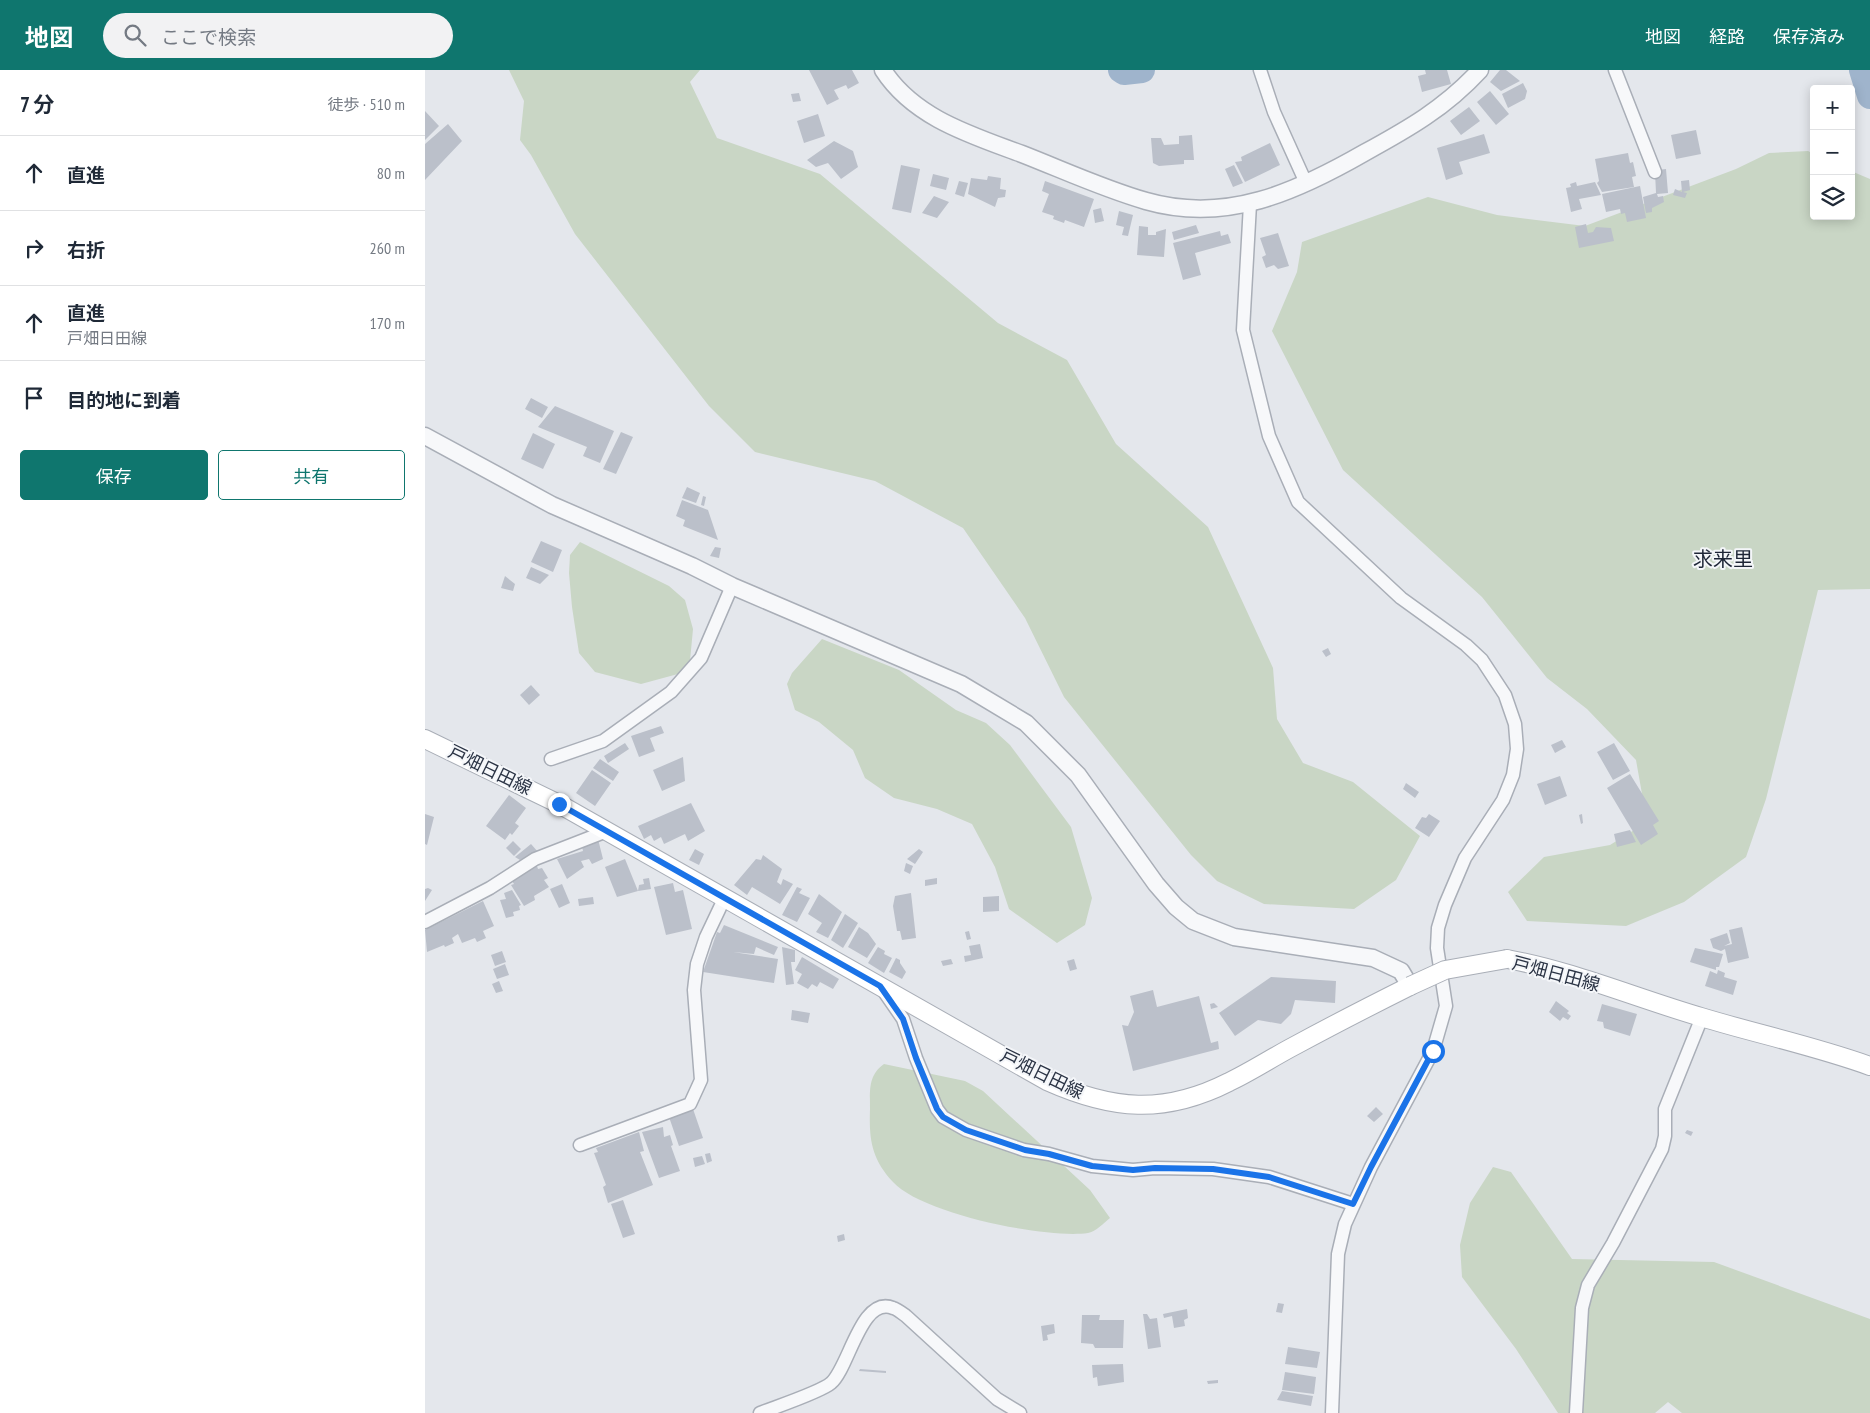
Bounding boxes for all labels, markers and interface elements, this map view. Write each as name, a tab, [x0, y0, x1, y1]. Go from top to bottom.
search box	[103, 13, 453, 58]
icon: search	[121, 21, 149, 49]
text: 地図	[25, 22, 73, 53]
text: ここで検索	[161, 25, 256, 49]
text: 地図	[1645, 25, 1681, 48]
text: 経路	[1709, 25, 1745, 48]
text: 保存済み	[1773, 25, 1845, 48]
map controls	[1810, 85, 1855, 220]
button: +	[1810, 85, 1855, 130]
text: 7 分	[20, 91, 54, 118]
text: 徒歩 · 510 m	[327, 94, 405, 114]
button: −	[1810, 130, 1855, 175]
icon: ahead	[20, 159, 48, 187]
text: 直進	[67, 163, 105, 187]
text: 80 m	[377, 163, 405, 183]
button: layers	[1810, 175, 1855, 220]
icon: right	[20, 234, 48, 262]
text: 右折	[67, 238, 105, 262]
text: 260 m	[370, 238, 405, 258]
text: 直進	[67, 301, 105, 325]
icon: ahead	[20, 309, 48, 337]
text: 170 m	[370, 313, 405, 333]
text: 戸畑日田線	[67, 328, 147, 348]
icon: arrive	[20, 384, 48, 412]
text: 目的地に到着	[67, 388, 181, 412]
button: 保存	[20, 450, 208, 500]
button: 共有	[218, 450, 405, 500]
district label: 求来里	[1693, 546, 1753, 572]
street label: 戸畑日田線	[445, 739, 536, 800]
route end	[548, 793, 571, 816]
street label: 戸畑日田線	[1510, 951, 1603, 996]
route start	[1422, 1040, 1445, 1063]
street label: 戸畑日田線	[997, 1043, 1088, 1104]

